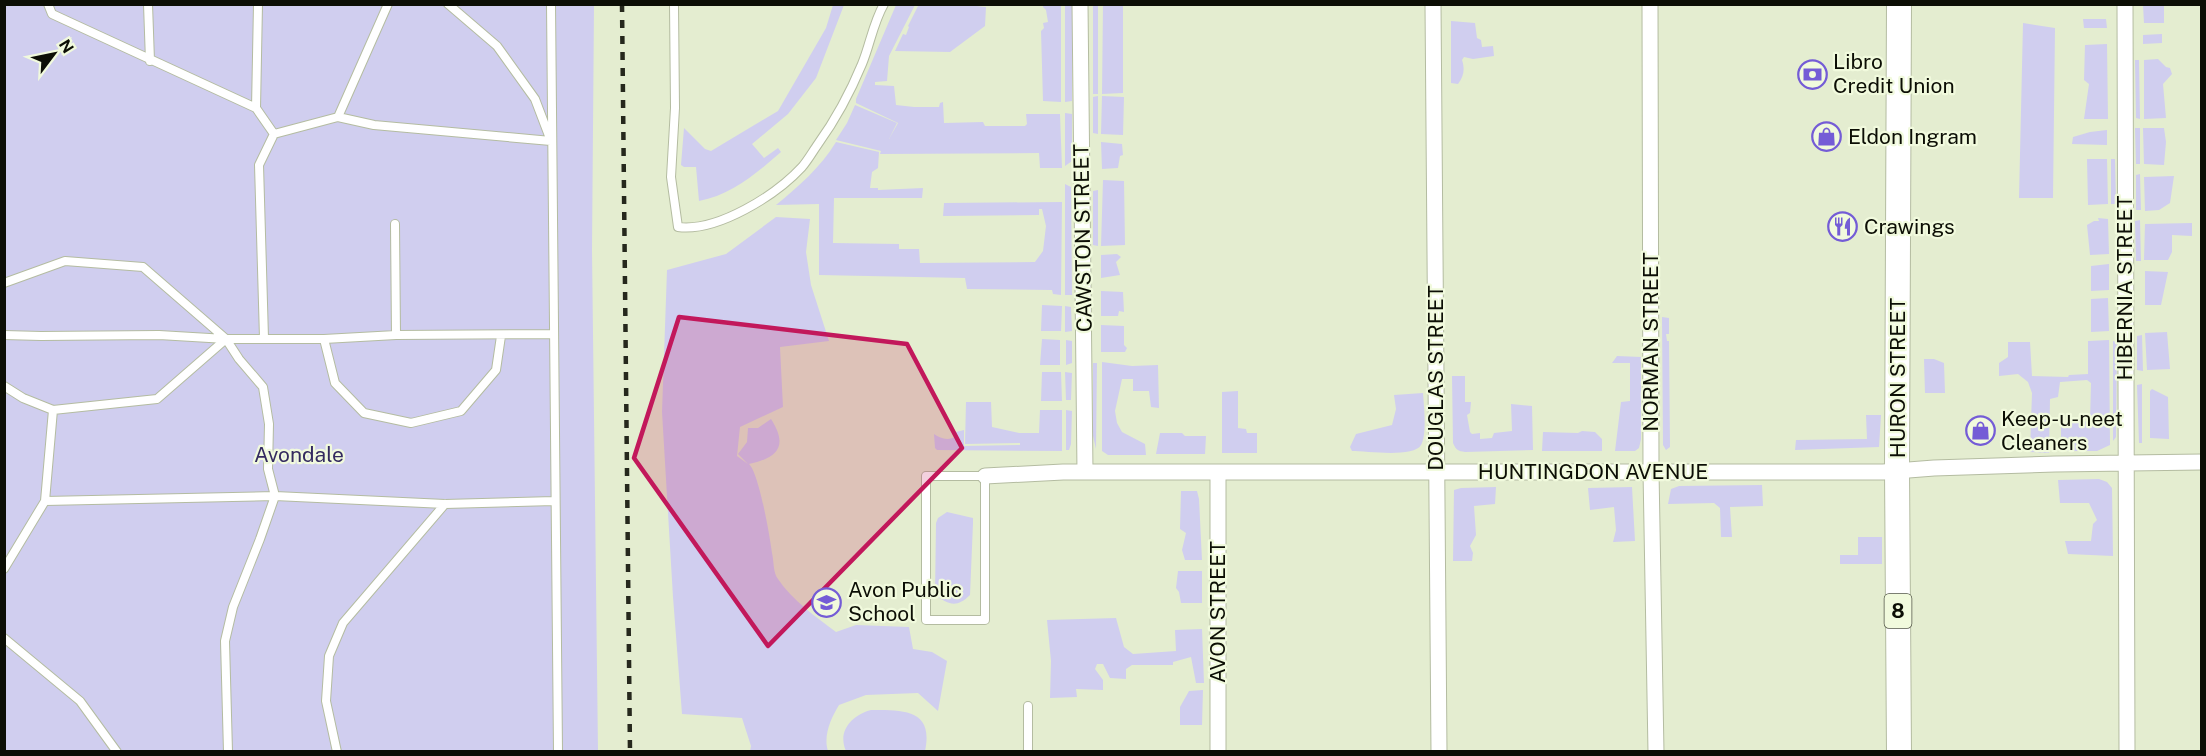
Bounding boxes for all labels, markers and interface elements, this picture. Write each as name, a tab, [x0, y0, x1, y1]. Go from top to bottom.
north arrow	[24, 24, 84, 84]
text: N	[55, 36, 78, 57]
place label: Libro Credit Union	[1833, 49, 1955, 98]
bank icon: Libro Credit Union	[1796, 58, 1828, 90]
shop icon: Eldon Ingram	[1811, 121, 1843, 153]
place label: Eldon Ingram	[1848, 124, 1977, 149]
street label: CAWSTON STREET	[1068, 144, 1097, 332]
street label: HIBERNIA STREET	[2112, 196, 2137, 380]
restaurant icon: Crawings	[1827, 211, 1859, 243]
place label: Crawings	[1864, 214, 1955, 239]
street label: NORMAN STREET	[1638, 252, 1663, 432]
street label: DOUGLAS STREET	[1423, 285, 1448, 471]
street label: HURON STREET	[1885, 298, 1910, 458]
place label: Keep-u-neet Cleaners	[2001, 406, 2123, 455]
shop icon: Keep-u-neet Cleaners	[1964, 415, 1996, 447]
park label: Avondale	[254, 442, 344, 467]
street label: HUNTINGDON AVENUE	[1478, 459, 1708, 484]
street label: AVON STREET	[1205, 541, 1230, 683]
place label: Avon Public School	[848, 577, 962, 626]
school or university icon: Avon Public School	[811, 586, 843, 618]
road number: 8	[1884, 594, 1912, 628]

